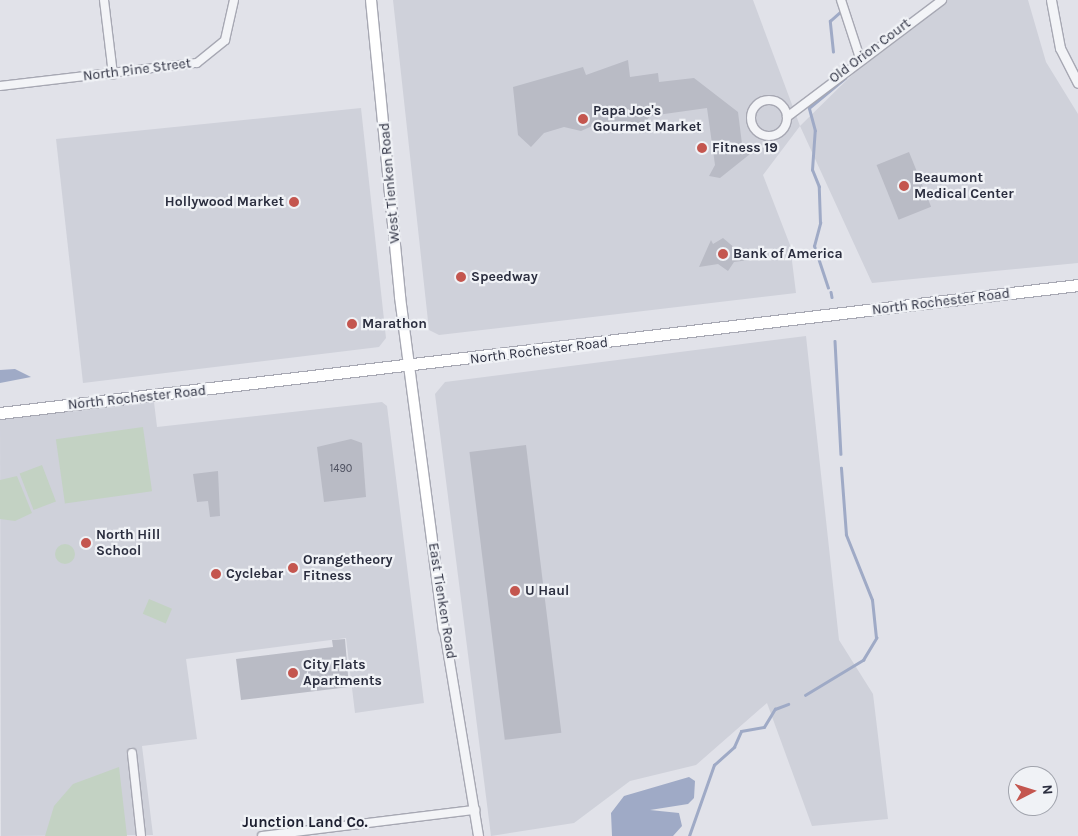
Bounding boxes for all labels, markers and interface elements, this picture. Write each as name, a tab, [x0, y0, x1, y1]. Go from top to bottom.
street label: Old Orion Court	[826, 15, 914, 87]
street label: North Pine Street	[82, 55, 192, 85]
place label: Papa Joe's Gourmet Market	[593, 103, 702, 136]
marker: Papa Joe's Gourmet Market	[577, 113, 589, 125]
street label: West Tienken Road	[376, 122, 404, 244]
place label: Fitness 19	[712, 140, 778, 156]
marker: Fitness 19	[696, 142, 708, 154]
place label: Beaumont Medical Center	[914, 170, 1014, 202]
marker: Beaumont Medical Center	[898, 180, 910, 192]
place label: Hollywood Market	[165, 194, 284, 210]
marker: Hollywood Market	[288, 196, 300, 208]
place label: Bank of America	[733, 246, 843, 262]
marker: Bank of America	[717, 248, 729, 260]
place label: Speedway	[471, 269, 538, 285]
marker: Speedway	[455, 271, 467, 283]
street label: North Rochester Road	[871, 285, 1011, 319]
place label: Marathon	[362, 316, 427, 332]
marker: Marathon	[346, 318, 358, 330]
street label: North Rochester Road	[469, 334, 609, 368]
street label: North Rochester Road	[67, 382, 207, 414]
house number: 1490	[330, 462, 352, 476]
place label: North Hill School	[96, 527, 160, 560]
marker: North Hill School	[80, 537, 92, 549]
street label: East Tienken Road	[425, 542, 459, 660]
place label: Orangetheory Fitness	[303, 552, 393, 584]
marker: Orangetheory Fitness	[287, 562, 299, 574]
place label: Cyclebar	[226, 566, 283, 582]
marker: Cyclebar	[210, 568, 222, 580]
place label: U Haul	[525, 583, 569, 599]
marker: U Haul	[509, 585, 521, 597]
place label: City Flats Apartments	[303, 657, 382, 690]
marker: City Flats Apartments	[287, 667, 299, 679]
north arrow	[1008, 766, 1058, 816]
text: N	[1039, 784, 1056, 795]
district label: Junction Land Co.	[242, 814, 368, 832]

